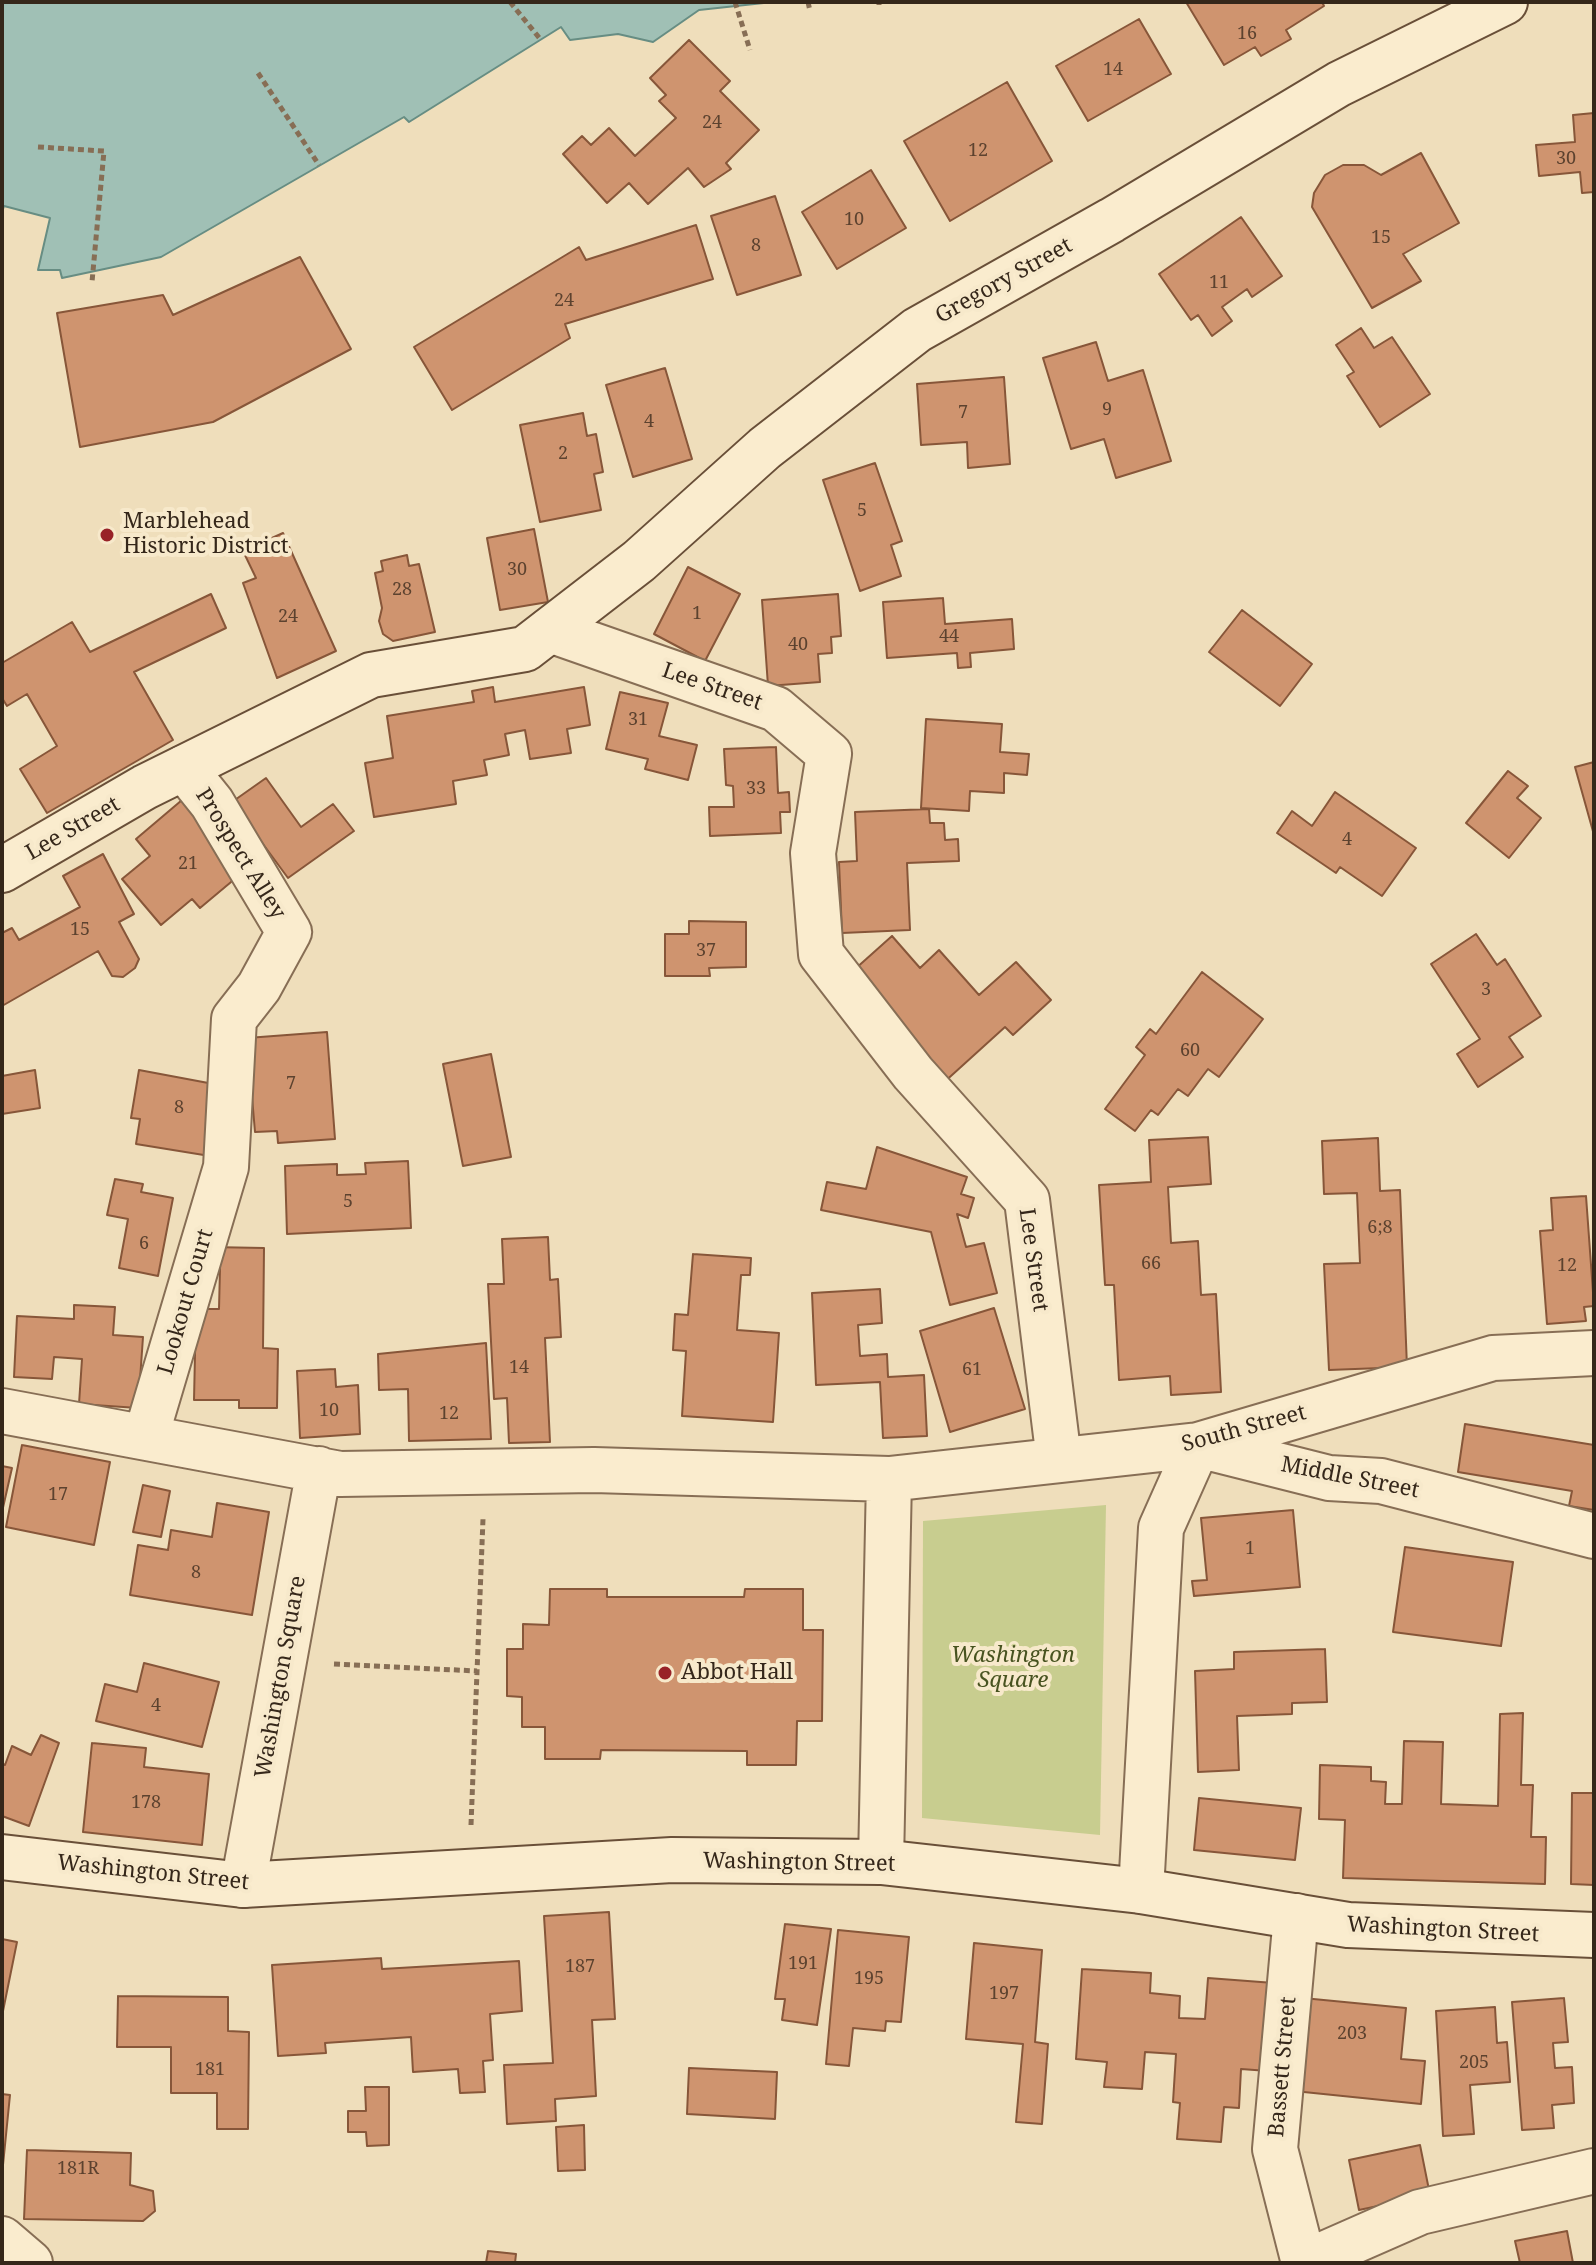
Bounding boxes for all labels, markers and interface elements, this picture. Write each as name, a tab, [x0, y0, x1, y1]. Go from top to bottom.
house number: 16	[1237, 23, 1257, 45]
house number: 14	[1103, 59, 1123, 81]
house number: 24	[702, 112, 722, 134]
house number: 12	[968, 140, 988, 162]
house number: 30	[1556, 148, 1576, 170]
house number: 10	[844, 209, 864, 231]
house number: 15	[1371, 227, 1391, 249]
street label: Gregory Street	[931, 233, 1077, 329]
house number: 8	[751, 235, 761, 257]
house number: 11	[1209, 272, 1229, 294]
house number: 24	[554, 290, 574, 312]
house number: 9	[1102, 399, 1112, 421]
house number: 7	[958, 402, 968, 424]
house number: 4	[644, 411, 654, 433]
house number: 2	[558, 443, 568, 465]
house number: 5	[857, 500, 867, 522]
place label: Marblehead Historic District	[123, 509, 288, 560]
marker: Marblehead Historic District	[98, 526, 116, 544]
house number: 30	[507, 559, 527, 581]
house number: 28	[392, 579, 412, 601]
house number: 1	[692, 603, 702, 625]
house number: 24	[278, 606, 298, 628]
house number: 44	[939, 626, 959, 648]
house number: 40	[788, 634, 808, 656]
street label: Lee Street	[658, 658, 766, 716]
house number: 31	[628, 709, 648, 731]
house number: 33	[746, 778, 766, 800]
street label: Prospect Alley	[189, 784, 291, 924]
street label: Lee Street	[21, 791, 125, 867]
house number: 4	[1342, 829, 1352, 851]
house number: 21	[178, 853, 198, 875]
house number: 15	[70, 919, 90, 941]
house number: 37	[696, 940, 716, 962]
house number: 3	[1481, 979, 1491, 1001]
house number: 60	[1180, 1040, 1200, 1062]
house number: 7	[286, 1073, 296, 1095]
house number: 8	[174, 1097, 184, 1119]
house number: 5	[343, 1191, 353, 1213]
street label: Lee Street	[1013, 1207, 1053, 1313]
house number: 6;8	[1367, 1217, 1393, 1239]
street label: Lookout Court	[153, 1226, 219, 1378]
house number: 6	[139, 1233, 149, 1255]
house number: 66	[1141, 1253, 1161, 1275]
house number: 12	[1557, 1255, 1577, 1277]
house number: 14	[509, 1357, 529, 1379]
house number: 61	[962, 1359, 982, 1381]
house number: 10	[319, 1400, 339, 1422]
street label: South Street	[1179, 1400, 1309, 1458]
house number: 12	[439, 1403, 459, 1425]
street label: Middle Street	[1279, 1452, 1421, 1504]
house number: 17	[48, 1484, 68, 1506]
house number: 1	[1245, 1538, 1255, 1560]
house number: 8	[191, 1562, 201, 1584]
street label: Washington Square	[250, 1574, 312, 1780]
park label: Washington Square	[951, 1643, 1075, 1694]
place label: Abbot Hall	[681, 1660, 793, 1686]
marker: Abbot Hall	[656, 1664, 674, 1682]
house number: 4	[151, 1695, 161, 1717]
house number: 178	[131, 1792, 161, 1814]
street label: Washington Street	[703, 1848, 895, 1878]
street label: Washington Street	[56, 1850, 250, 1896]
street label: Washington Street	[1346, 1912, 1540, 1948]
house number: 191	[788, 1953, 818, 1975]
house number: 187	[565, 1956, 595, 1978]
house number: 195	[854, 1968, 884, 1990]
house number: 197	[989, 1983, 1019, 2005]
street label: Bassett Street	[1264, 1996, 1302, 2138]
house number: 203	[1337, 2023, 1367, 2045]
house number: 205	[1459, 2052, 1489, 2074]
house number: 181	[195, 2059, 225, 2081]
house number: 181R	[57, 2158, 99, 2180]

